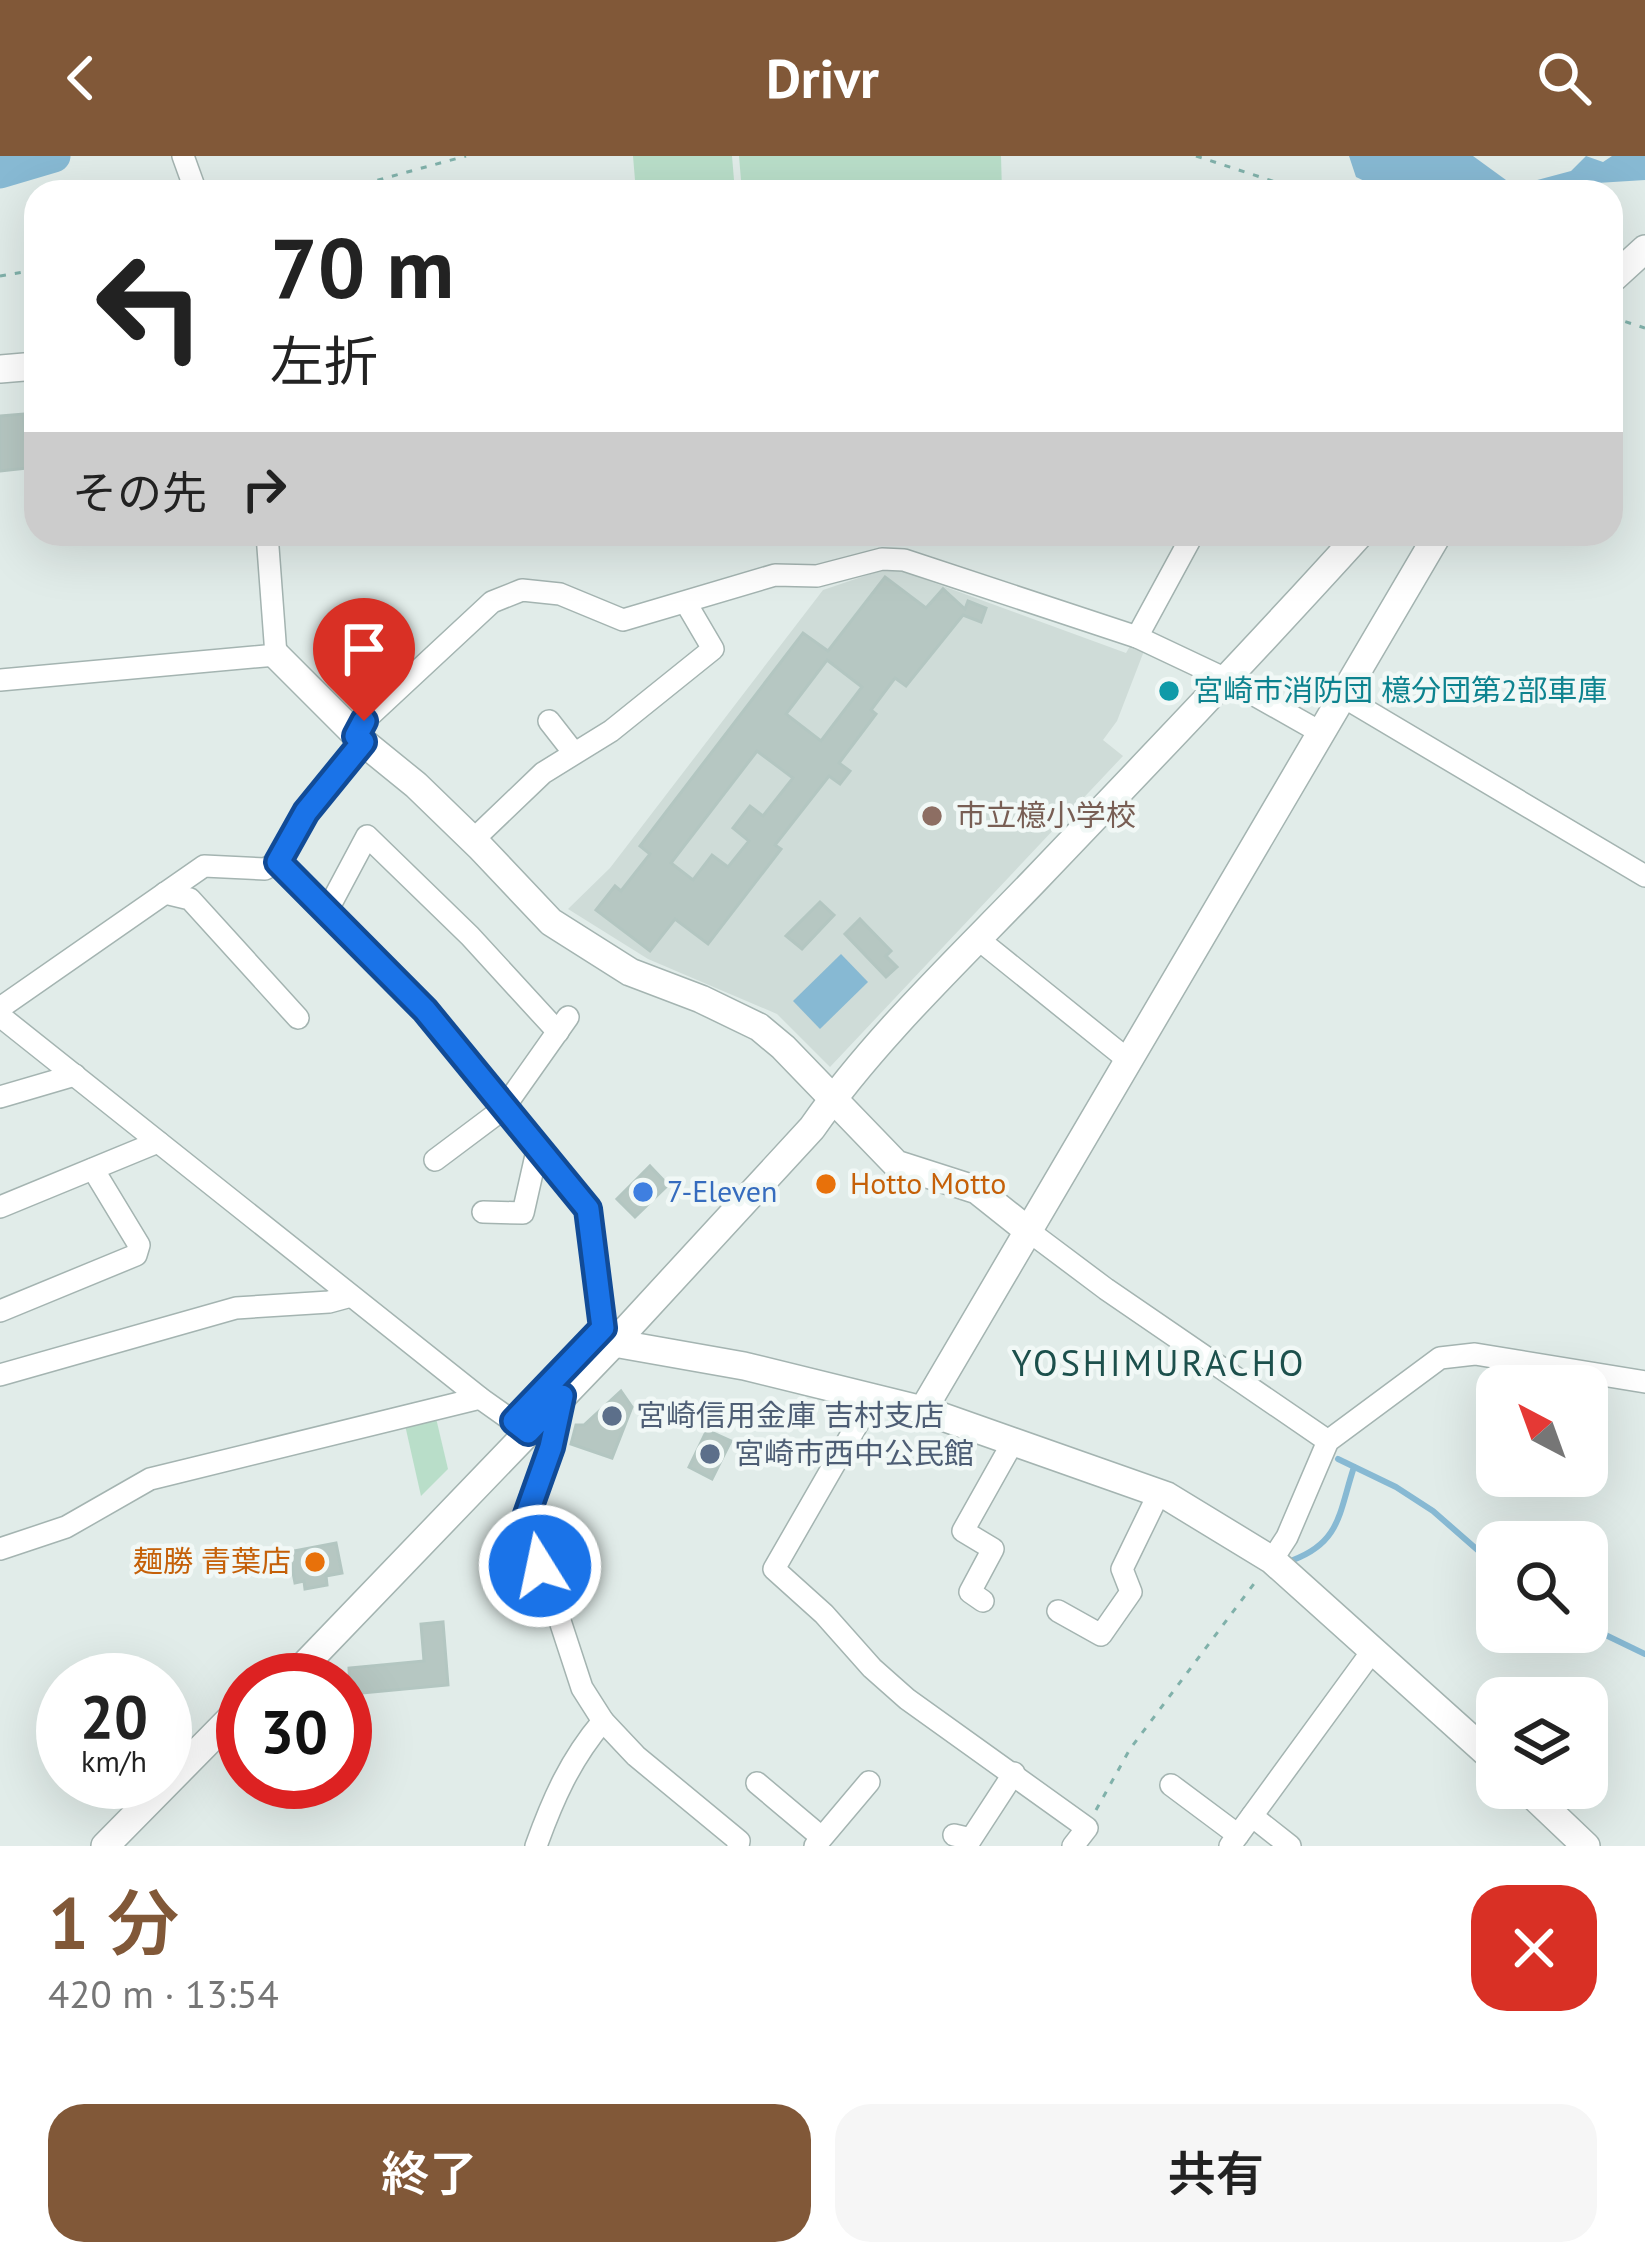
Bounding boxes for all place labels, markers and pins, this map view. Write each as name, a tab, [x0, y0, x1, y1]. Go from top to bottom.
pin	[313, 598, 415, 721]
place label: 宮崎市消防団 檍分団第2部車庫	[1193, 670, 1607, 709]
marker: 宮崎市消防団 檍分団第2部車庫	[1156, 678, 1182, 704]
place label: 市立檍小学校	[956, 795, 1136, 834]
marker: 市立檍小学校	[919, 803, 945, 829]
place label: Hotto Motto	[850, 1163, 1006, 1202]
place label: 7-Eleven	[667, 1171, 777, 1210]
marker: Hotto Motto	[813, 1171, 839, 1197]
marker: 7-Eleven	[630, 1179, 656, 1205]
place label: 宮崎信用金庫 吉村支店	[636, 1395, 944, 1434]
marker: 宮崎信用金庫 吉村支店	[599, 1403, 625, 1429]
place label: 宮崎市西中公民館	[734, 1433, 974, 1472]
marker: 宮崎市西中公民館	[697, 1441, 723, 1467]
place label: 麺勝 青葉店	[133, 1541, 291, 1580]
marker: 麺勝 青葉店	[302, 1549, 328, 1575]

